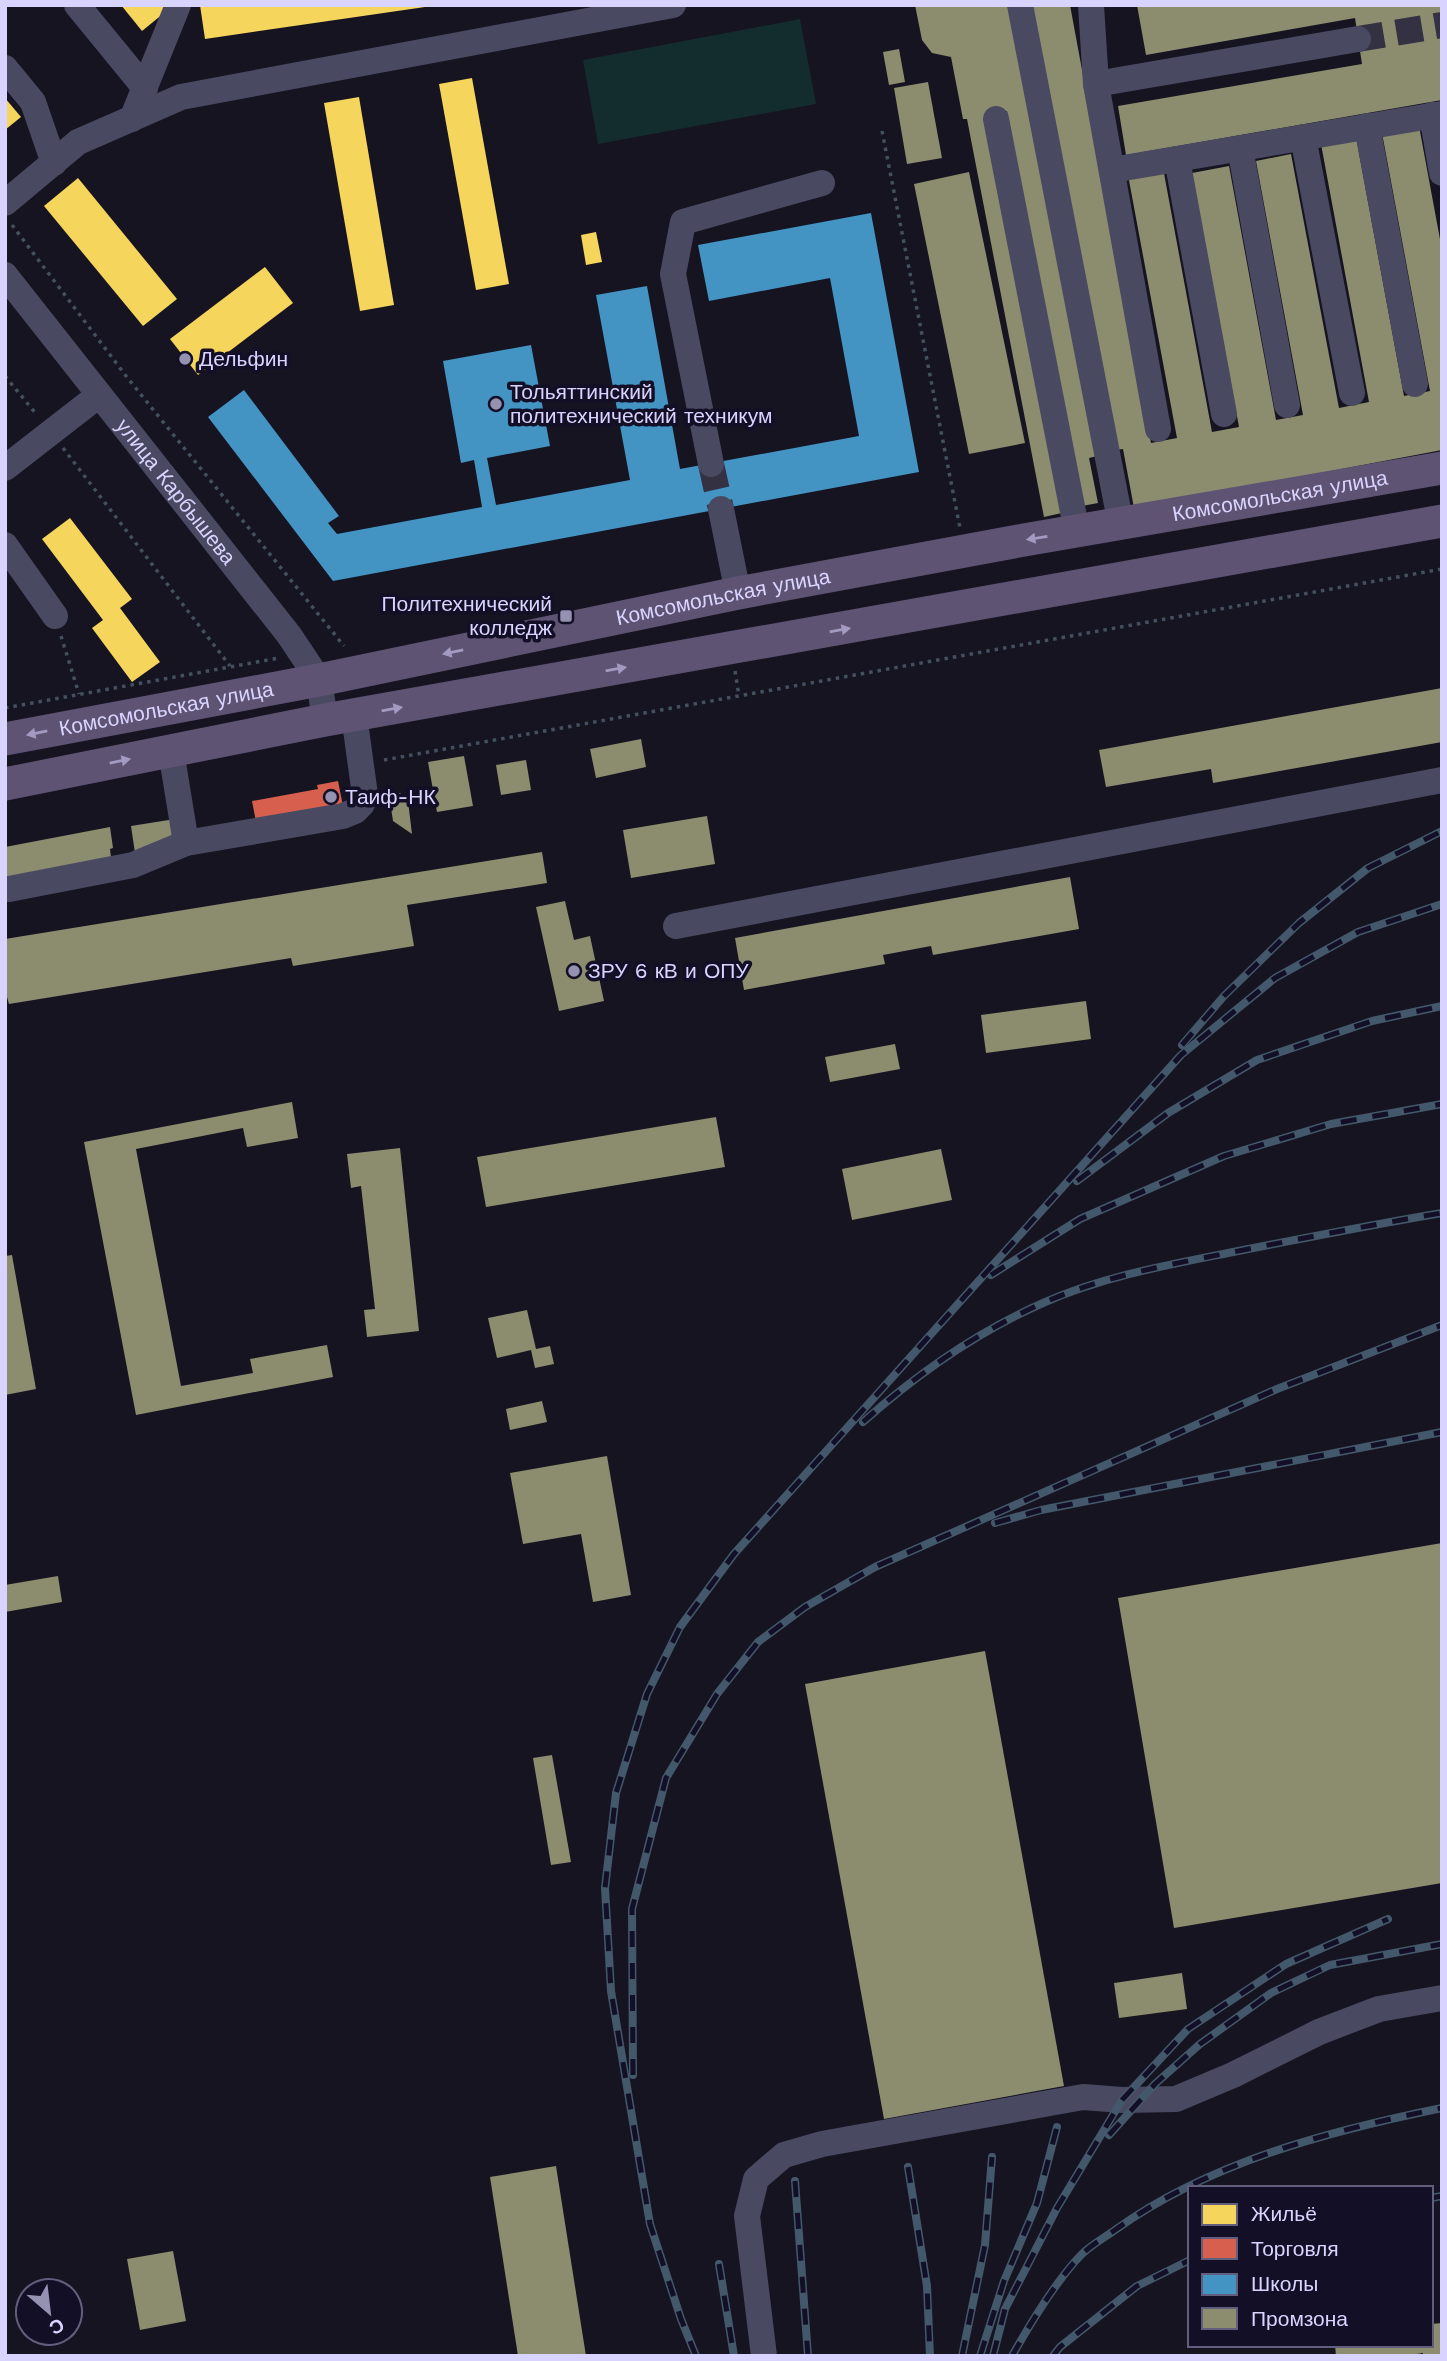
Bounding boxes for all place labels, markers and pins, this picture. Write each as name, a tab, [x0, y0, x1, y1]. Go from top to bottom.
place label: Дельфин	[199, 346, 288, 371]
marker: Дельфин	[177, 351, 193, 367]
place label: Тольяттинский политехнический техникум	[510, 379, 772, 428]
marker: Тольяттинский политехнический техникум	[488, 396, 504, 412]
place label: Политехнический колледж	[382, 591, 552, 640]
marker: Политехнический колледж	[558, 608, 574, 624]
place label: Таиф-НК	[345, 784, 436, 809]
marker: Таиф-НК	[323, 789, 339, 805]
place label: ЗРУ 6 кВ и ОПУ	[588, 958, 749, 983]
marker: ЗРУ 6 кВ и ОПУ	[566, 963, 582, 979]

